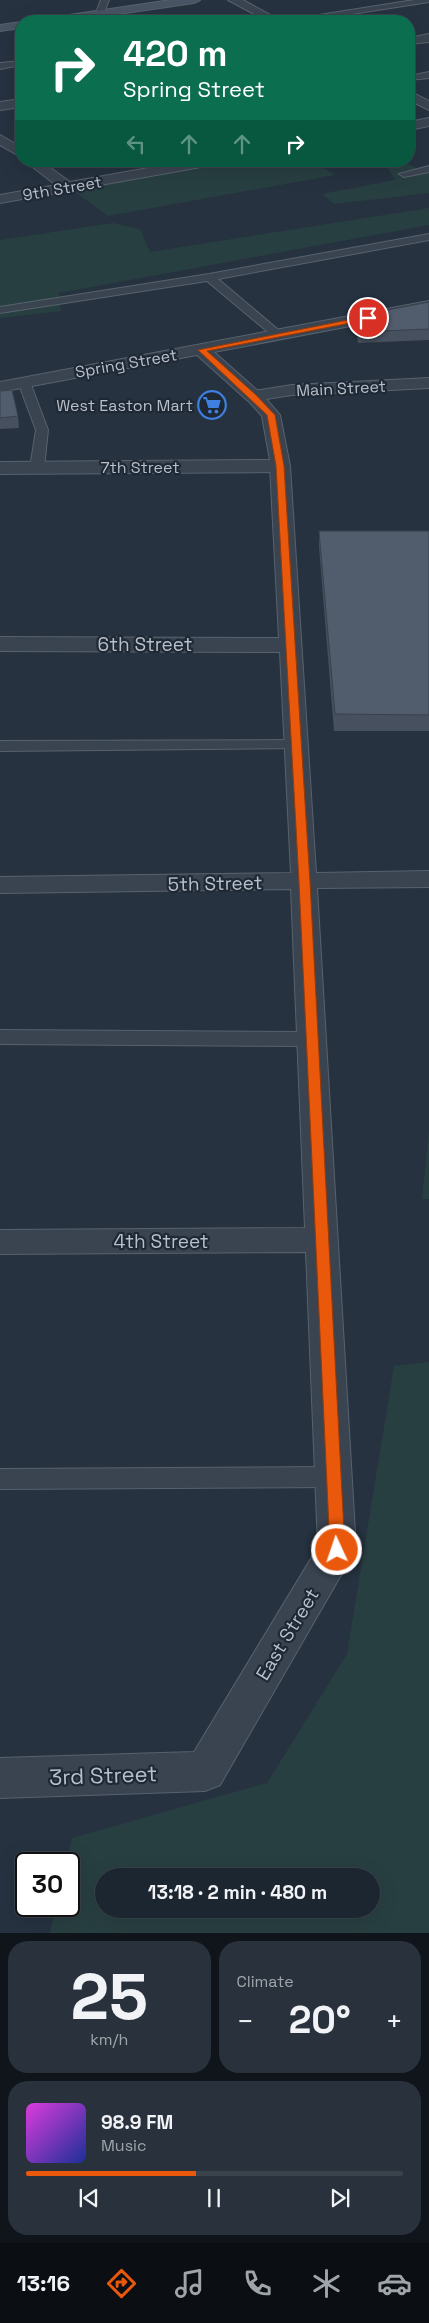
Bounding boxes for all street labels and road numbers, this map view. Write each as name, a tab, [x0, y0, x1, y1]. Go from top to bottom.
street label: 9th Street	[21, 171, 103, 206]
street label: Spring Street	[73, 344, 179, 383]
street label: Main Street	[296, 376, 386, 401]
street label: 7th Street	[100, 457, 180, 478]
street label: 6th Street	[98, 632, 192, 657]
street label: 5th Street	[167, 870, 263, 897]
street label: 4th Street	[113, 1229, 209, 1254]
street label: East Street	[250, 1584, 325, 1685]
street label: 3rd Street	[48, 1759, 158, 1791]

